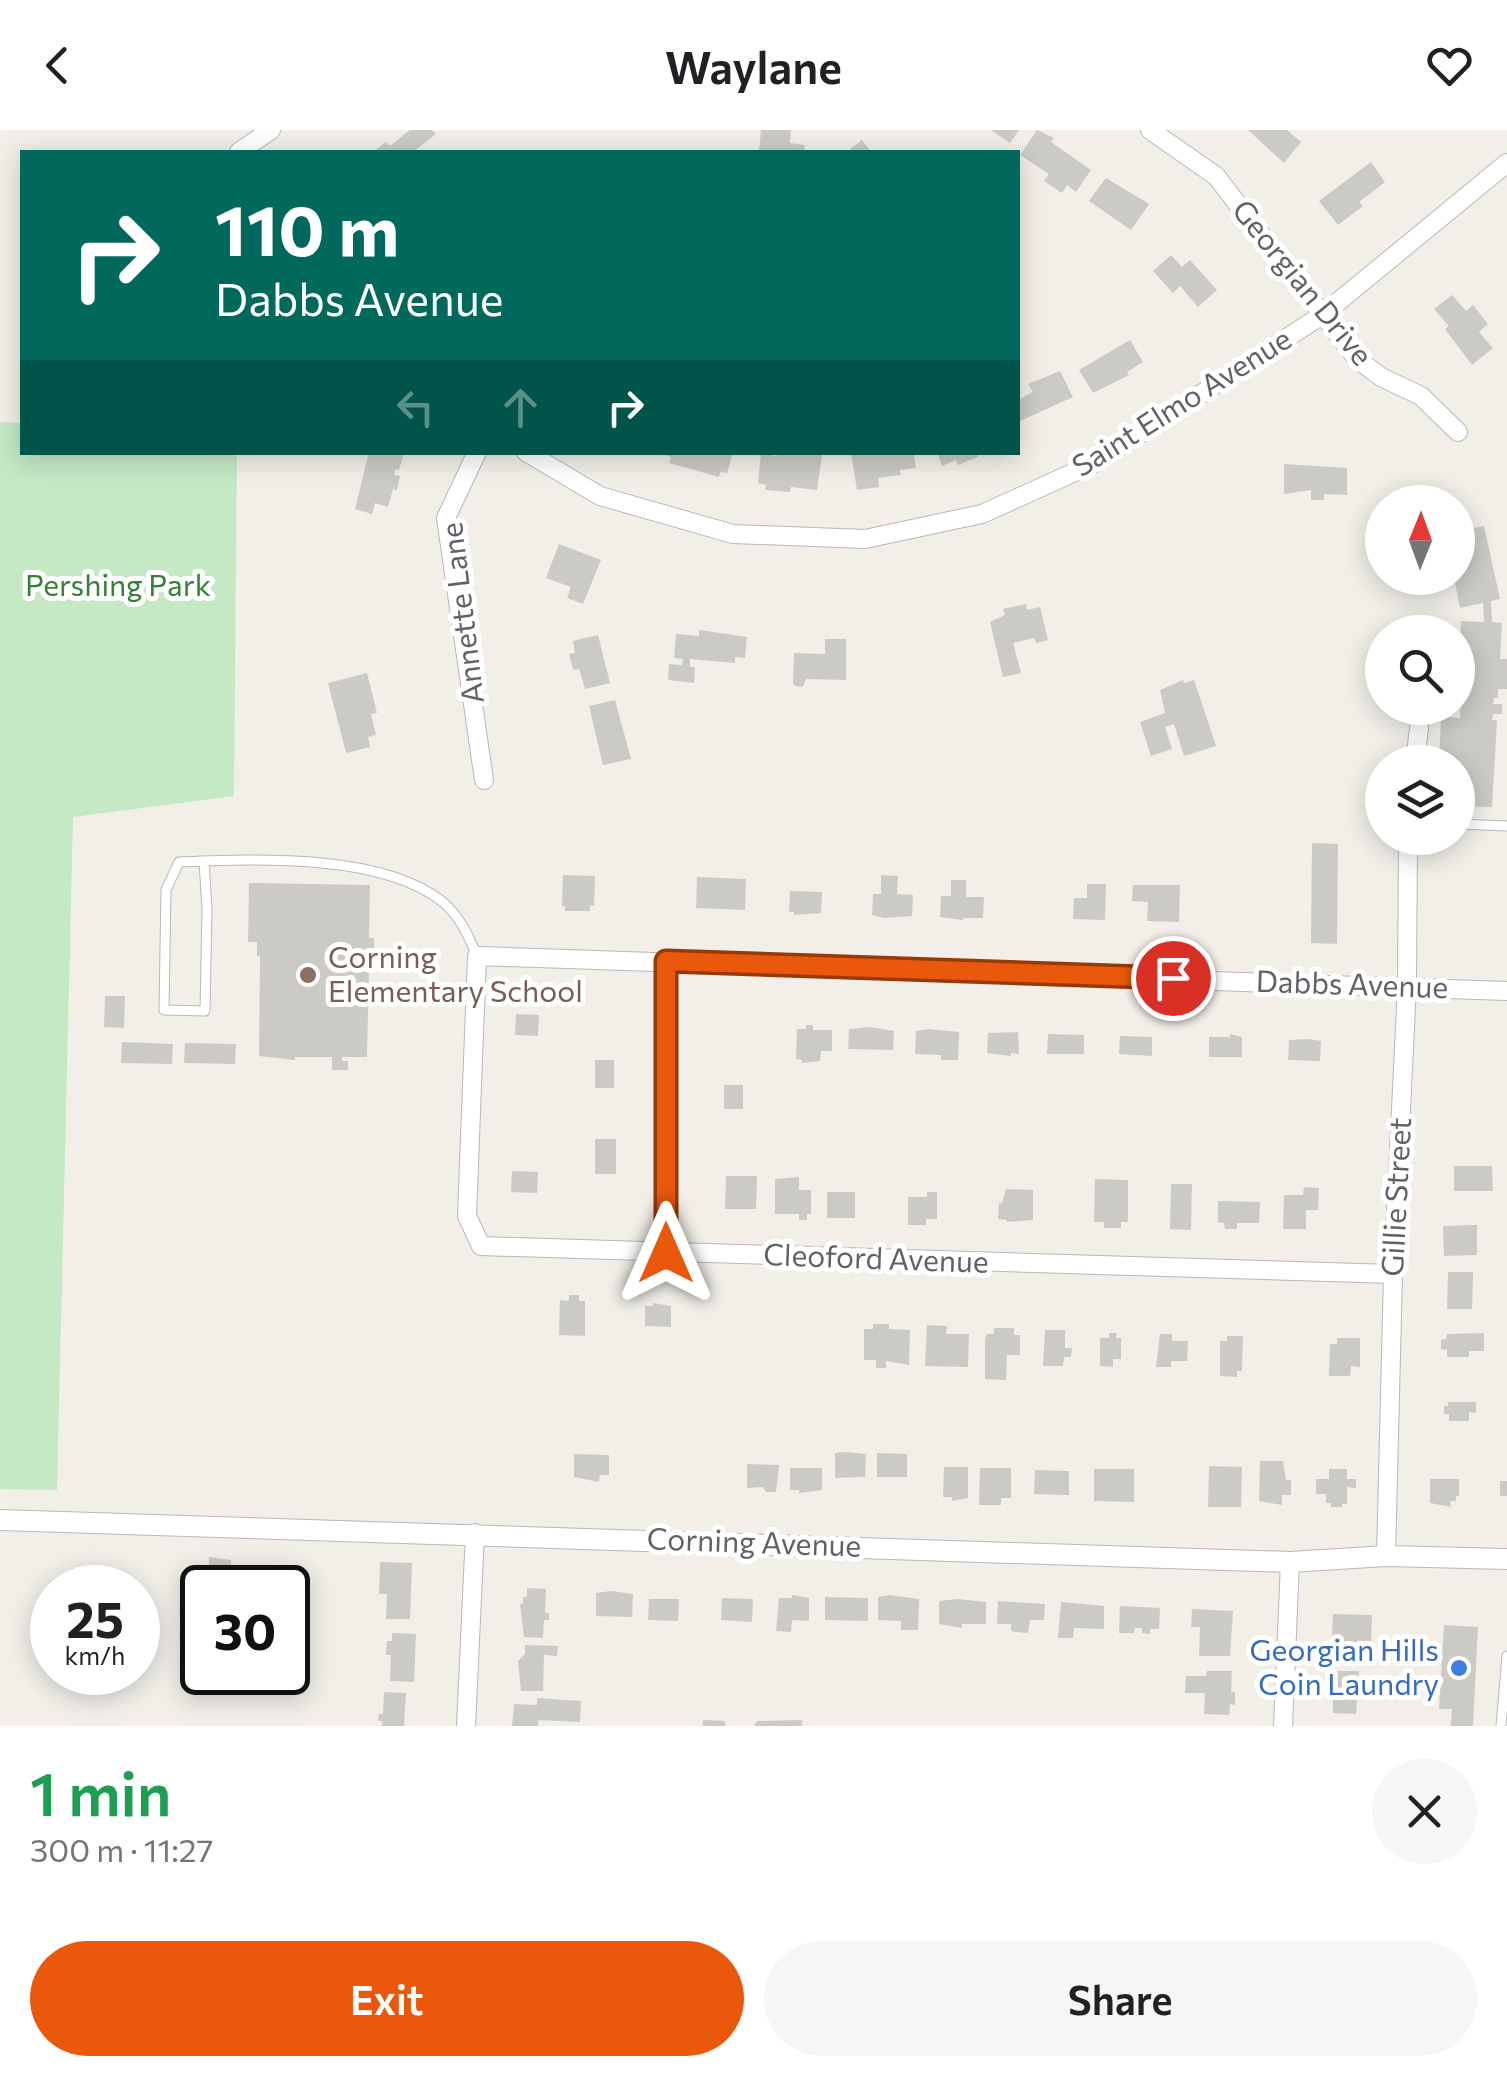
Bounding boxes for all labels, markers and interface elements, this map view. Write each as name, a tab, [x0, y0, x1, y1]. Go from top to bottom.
icon: back	[30, 38, 85, 93]
text: Waylane	[665, 38, 842, 93]
icon: heart	[1422, 38, 1477, 93]
text: 110 m	[215, 185, 399, 270]
icon: right	[50, 190, 180, 320]
street label: Georgian Drive	[1226, 191, 1382, 372]
text: Dabbs Avenue	[215, 270, 504, 325]
street label: Saint Elmo Avenue	[1064, 319, 1297, 483]
icon: left	[388, 380, 443, 435]
icon: ahead	[493, 380, 548, 435]
icon: right	[598, 380, 653, 435]
north arrow	[1365, 485, 1475, 595]
map controls	[1365, 485, 1475, 855]
street label: Annette Lane	[431, 520, 490, 706]
park label: Pershing Park	[25, 565, 211, 602]
button: search	[1365, 615, 1475, 725]
button: layers	[1365, 745, 1475, 855]
pin	[1131, 936, 1216, 1021]
place label: Corning Elementary School	[328, 937, 583, 1008]
icon: arrive	[1146, 951, 1201, 1006]
street label: Dabbs Avenue	[1255, 961, 1449, 1004]
marker: Corning Elementary School	[297, 964, 319, 986]
street label: Gillie Street	[1372, 1117, 1417, 1277]
position arrow	[614, 1201, 718, 1305]
street label: Cleoford Avenue	[763, 1234, 989, 1279]
street label: Corning Avenue	[646, 1518, 862, 1563]
speed limit sign: 30	[180, 1565, 310, 1695]
text: 25	[66, 1587, 124, 1648]
place label: Georgian Hills Coin Laundry	[1250, 1630, 1439, 1701]
text: km/h	[65, 1640, 125, 1670]
marker: Georgian Hills Coin Laundry	[1448, 1657, 1470, 1679]
text: 1 min	[30, 1755, 171, 1828]
button: close	[1372, 1759, 1477, 1864]
text: 300 m · 11:27	[30, 1829, 213, 1869]
button: Exit	[30, 1941, 744, 2056]
button: Share	[764, 1941, 1477, 2056]

